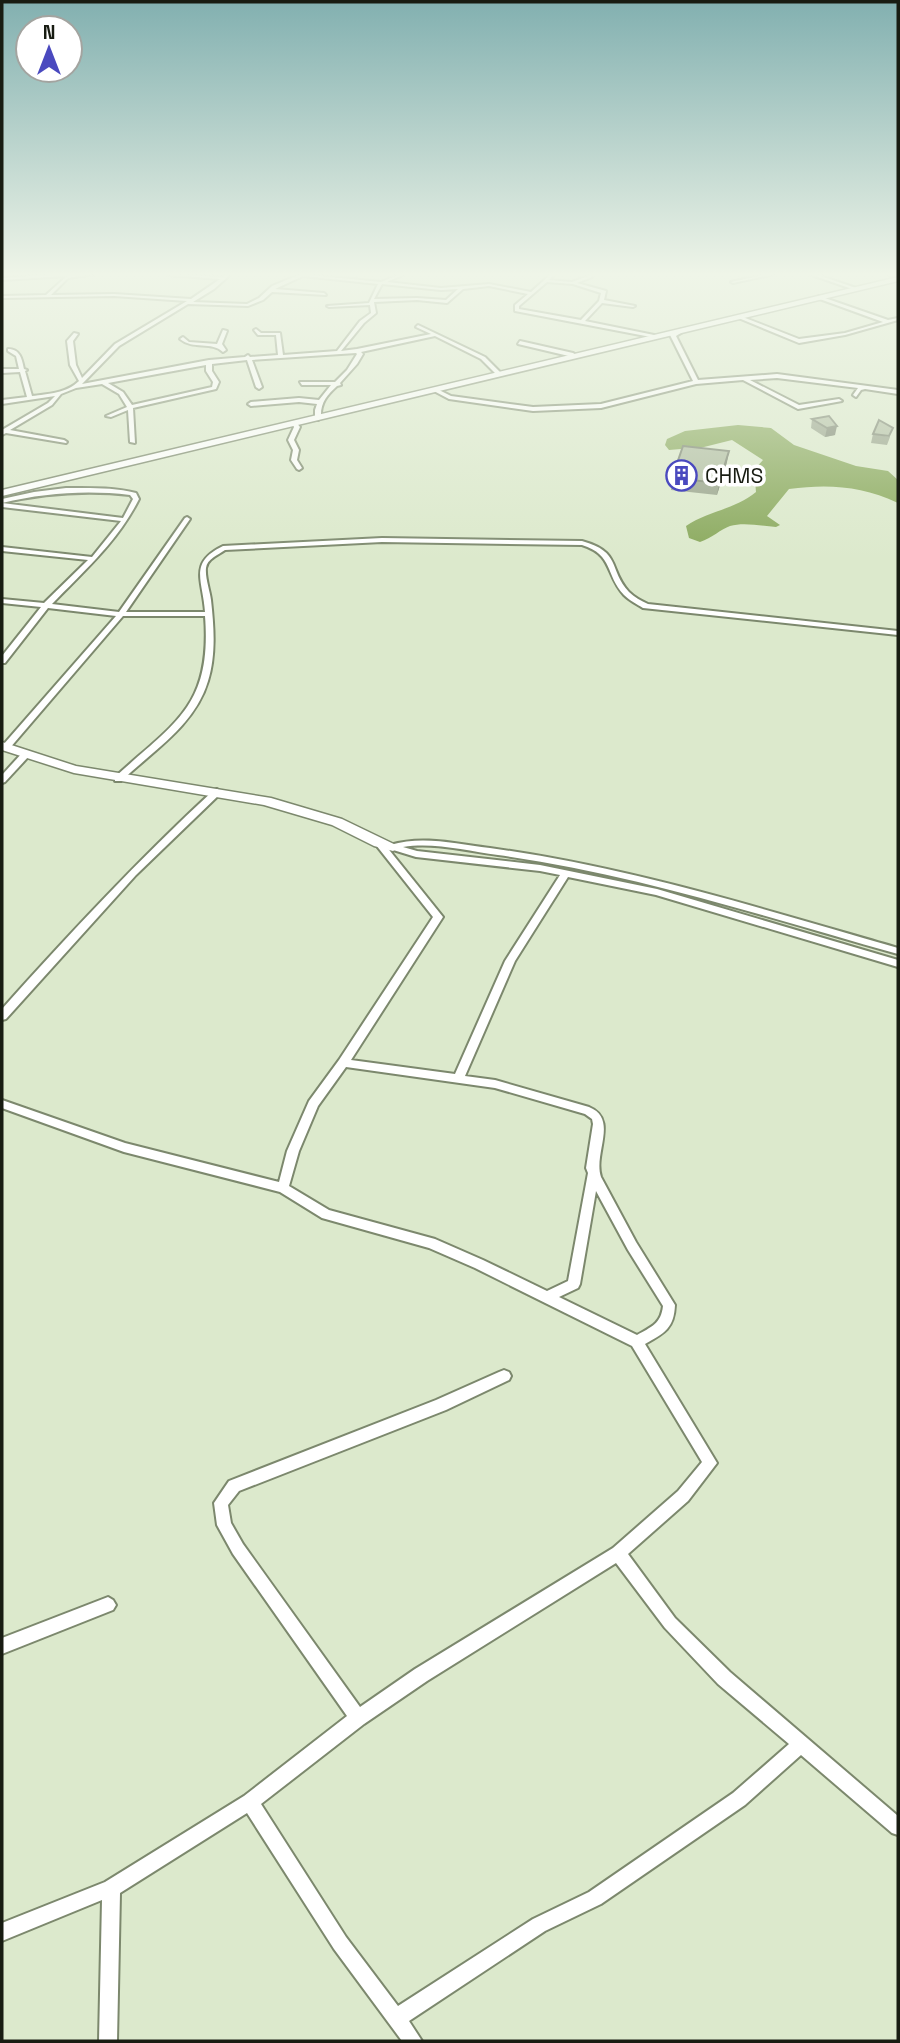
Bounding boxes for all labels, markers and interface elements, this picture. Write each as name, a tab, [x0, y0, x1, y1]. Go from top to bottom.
north arrow	[14, 14, 84, 84]
text: N	[43, 20, 55, 45]
building icon: CHMS	[665, 459, 699, 493]
place label: CHMS	[705, 462, 763, 489]

